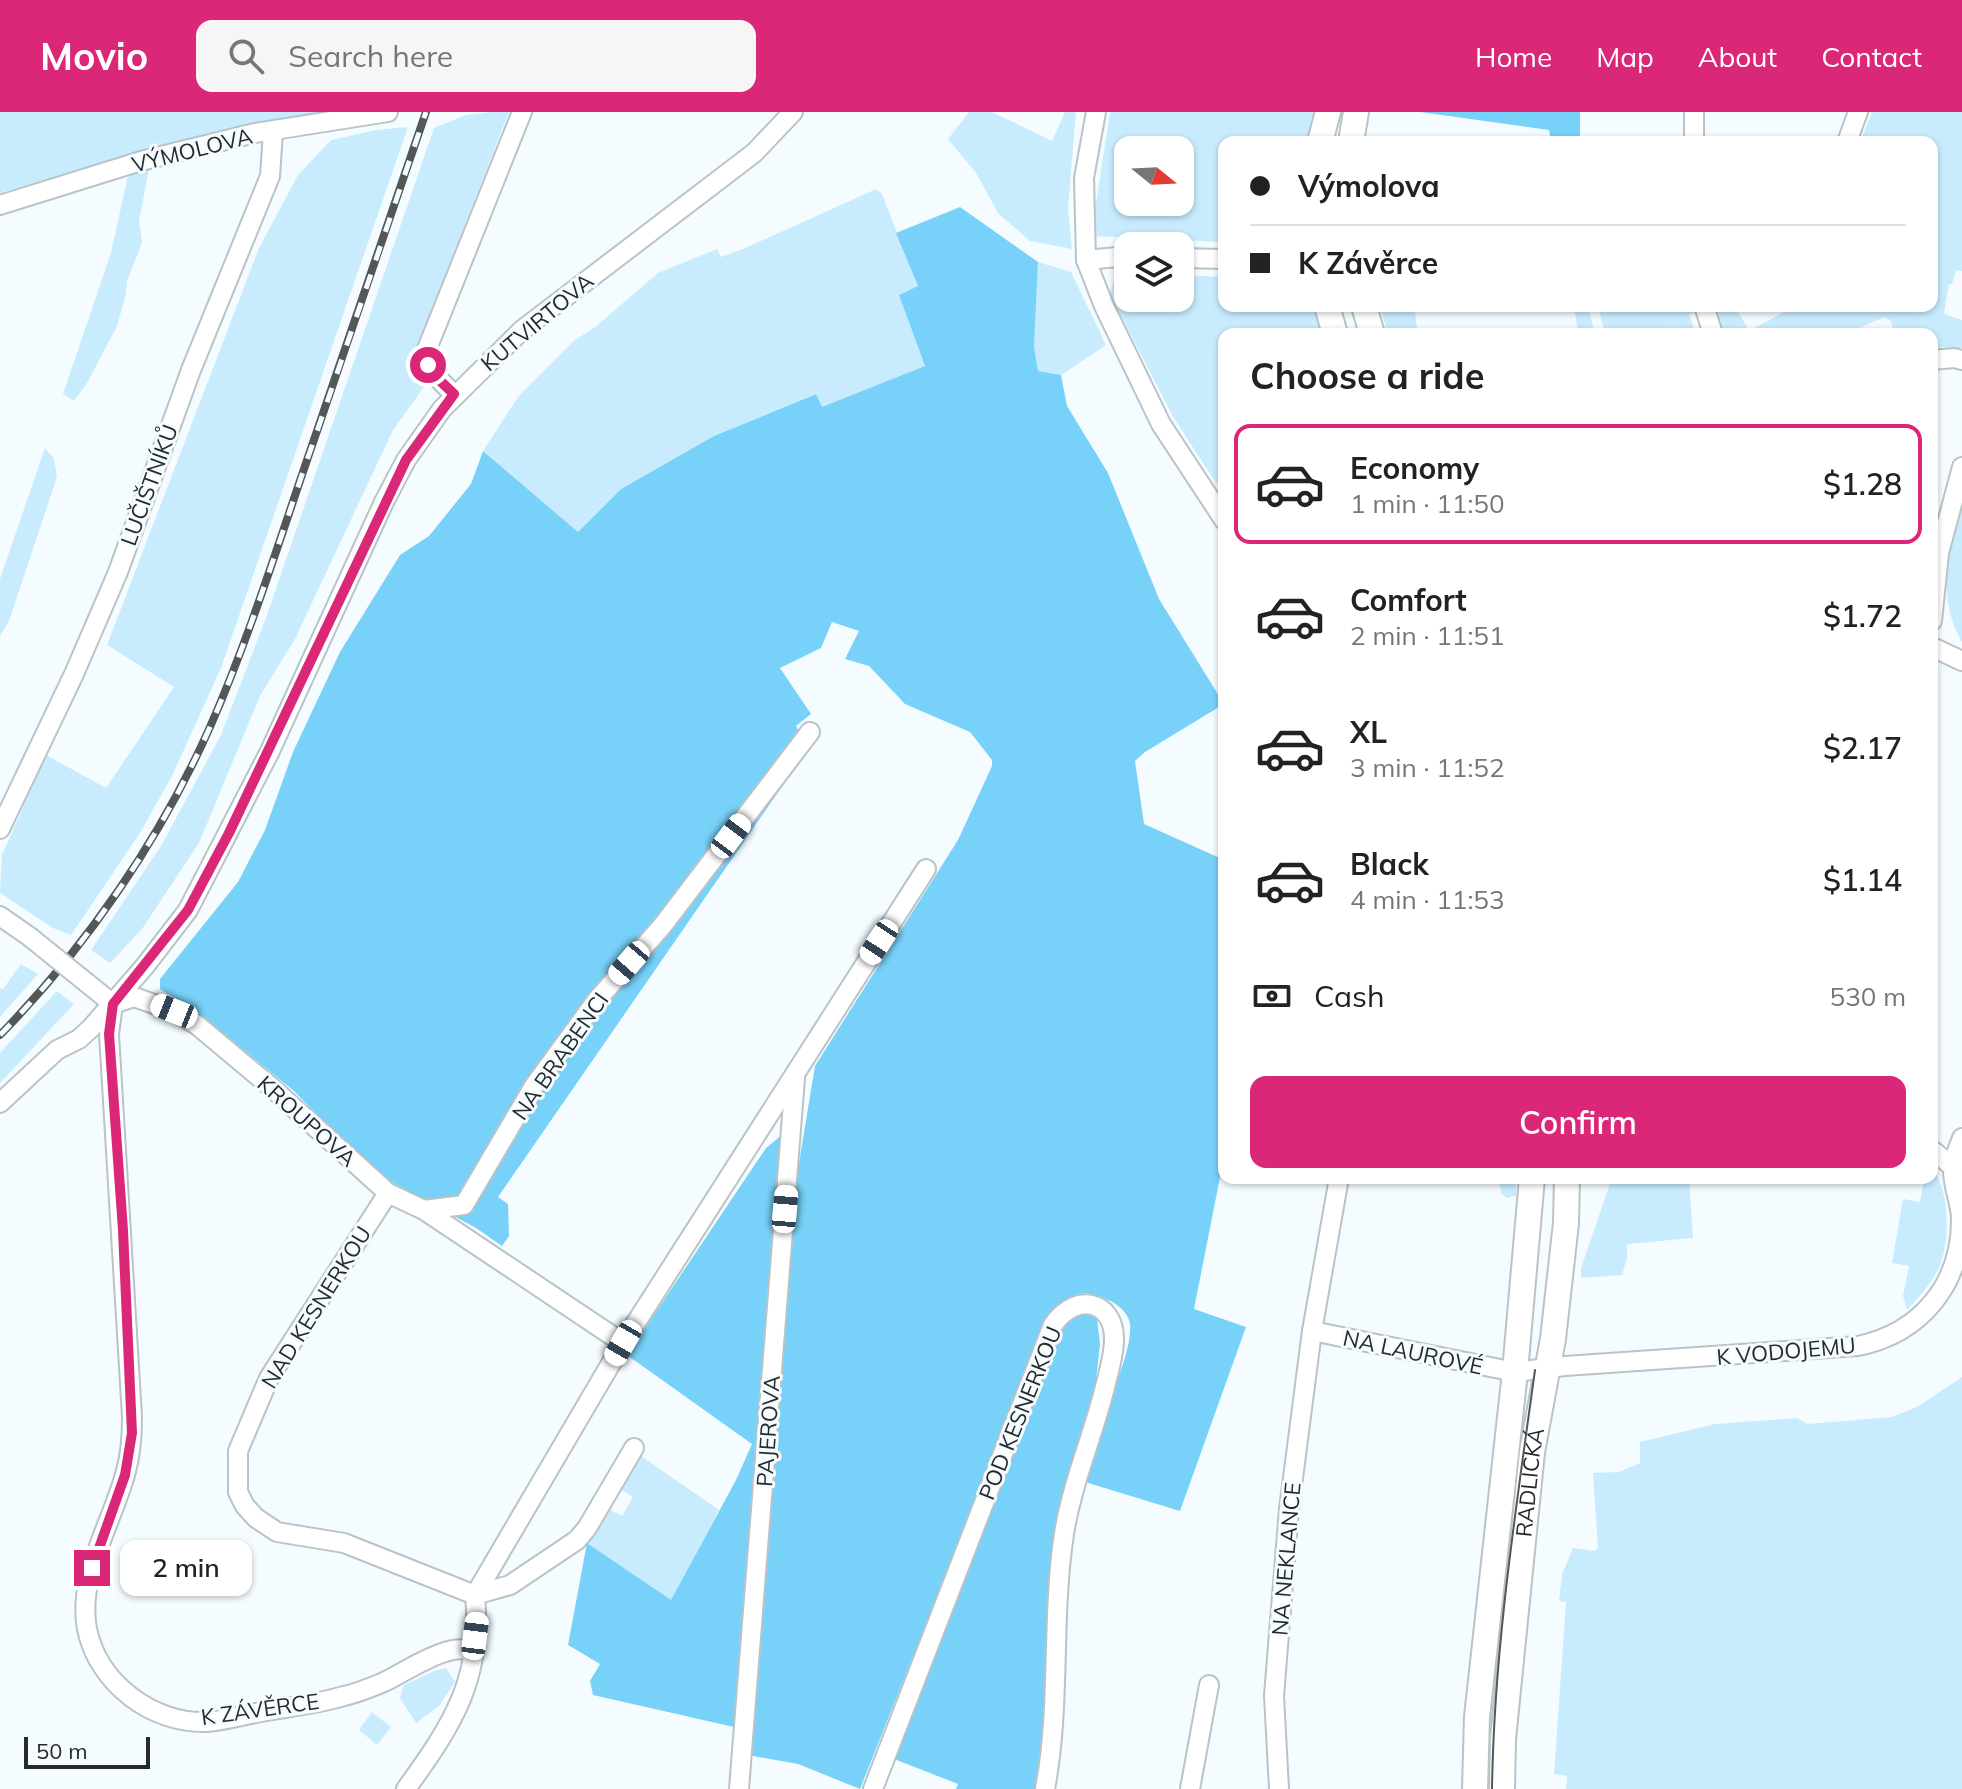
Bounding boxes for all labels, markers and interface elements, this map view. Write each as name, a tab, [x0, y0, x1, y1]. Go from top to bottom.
search box	[196, 20, 756, 92]
text: Movio	[40, 32, 148, 80]
icon: search	[224, 34, 268, 78]
text: Search here	[288, 37, 453, 75]
text: Home	[1475, 39, 1552, 74]
text: Map	[1596, 39, 1654, 74]
text: About	[1698, 39, 1777, 74]
text: Contact	[1821, 39, 1922, 74]
street label: VÝMOLOVA	[129, 122, 255, 178]
north arrow	[1114, 136, 1194, 216]
map controls	[1114, 136, 1194, 312]
text: Výmolova	[1298, 167, 1440, 205]
button: layers	[1114, 232, 1194, 312]
text: K Závěrce	[1298, 244, 1438, 282]
street label: KUTVIRTOVA	[475, 267, 599, 377]
route start	[410, 347, 446, 383]
text: Choose a ride	[1250, 353, 1484, 398]
street label: LUČIŠTNÍKŮ	[114, 421, 184, 549]
icon: car	[1254, 448, 1326, 520]
text: Economy	[1350, 449, 1479, 487]
text: $1.28	[1823, 465, 1902, 503]
text: 1 min · 11:50	[1350, 487, 1505, 520]
icon: car	[1254, 580, 1326, 652]
text: Comfort	[1350, 581, 1467, 619]
text: $1.72	[1823, 597, 1902, 635]
text: 2 min · 11:51	[1350, 619, 1505, 652]
icon: car	[1254, 712, 1326, 784]
text: XL	[1350, 713, 1387, 751]
text: $2.17	[1823, 729, 1902, 767]
text: 3 min · 11:52	[1350, 751, 1505, 784]
car	[707, 810, 755, 862]
icon: car	[1254, 844, 1326, 916]
text: Black	[1350, 845, 1429, 883]
text: $1.14	[1823, 861, 1902, 899]
text: 4 min · 11:53	[1350, 883, 1505, 916]
car	[856, 915, 902, 969]
car	[604, 937, 654, 989]
icon: cash	[1250, 974, 1294, 1018]
text: Cash	[1314, 977, 1385, 1015]
text: 530 m	[1830, 980, 1906, 1013]
street label: NA BRABENCI	[506, 987, 614, 1125]
car	[147, 991, 201, 1031]
street label: KROUPOVA	[252, 1069, 362, 1173]
button: Confirm	[1250, 1076, 1906, 1168]
car	[771, 1184, 799, 1234]
street label: NAD KESNERKOU	[255, 1221, 377, 1393]
car	[601, 1316, 645, 1370]
street label: POD KESNERKOU	[972, 1322, 1068, 1504]
street label: NA LAUROVÉ	[1341, 1324, 1485, 1380]
street label: K VODOJEMU	[1715, 1331, 1857, 1371]
street label: PAJEROVA	[750, 1374, 786, 1488]
street label: RADLICKÁ	[1509, 1425, 1550, 1538]
street label: NA NEKLANCE	[1265, 1481, 1307, 1637]
callout: 2 min	[120, 1540, 252, 1596]
route end	[74, 1550, 110, 1586]
text: 2 min	[152, 1551, 220, 1584]
car	[460, 1611, 490, 1661]
street label: K ZÁVĚRCE	[199, 1687, 321, 1731]
scale bar	[24, 1733, 150, 1769]
text: 50 m	[36, 1737, 87, 1765]

